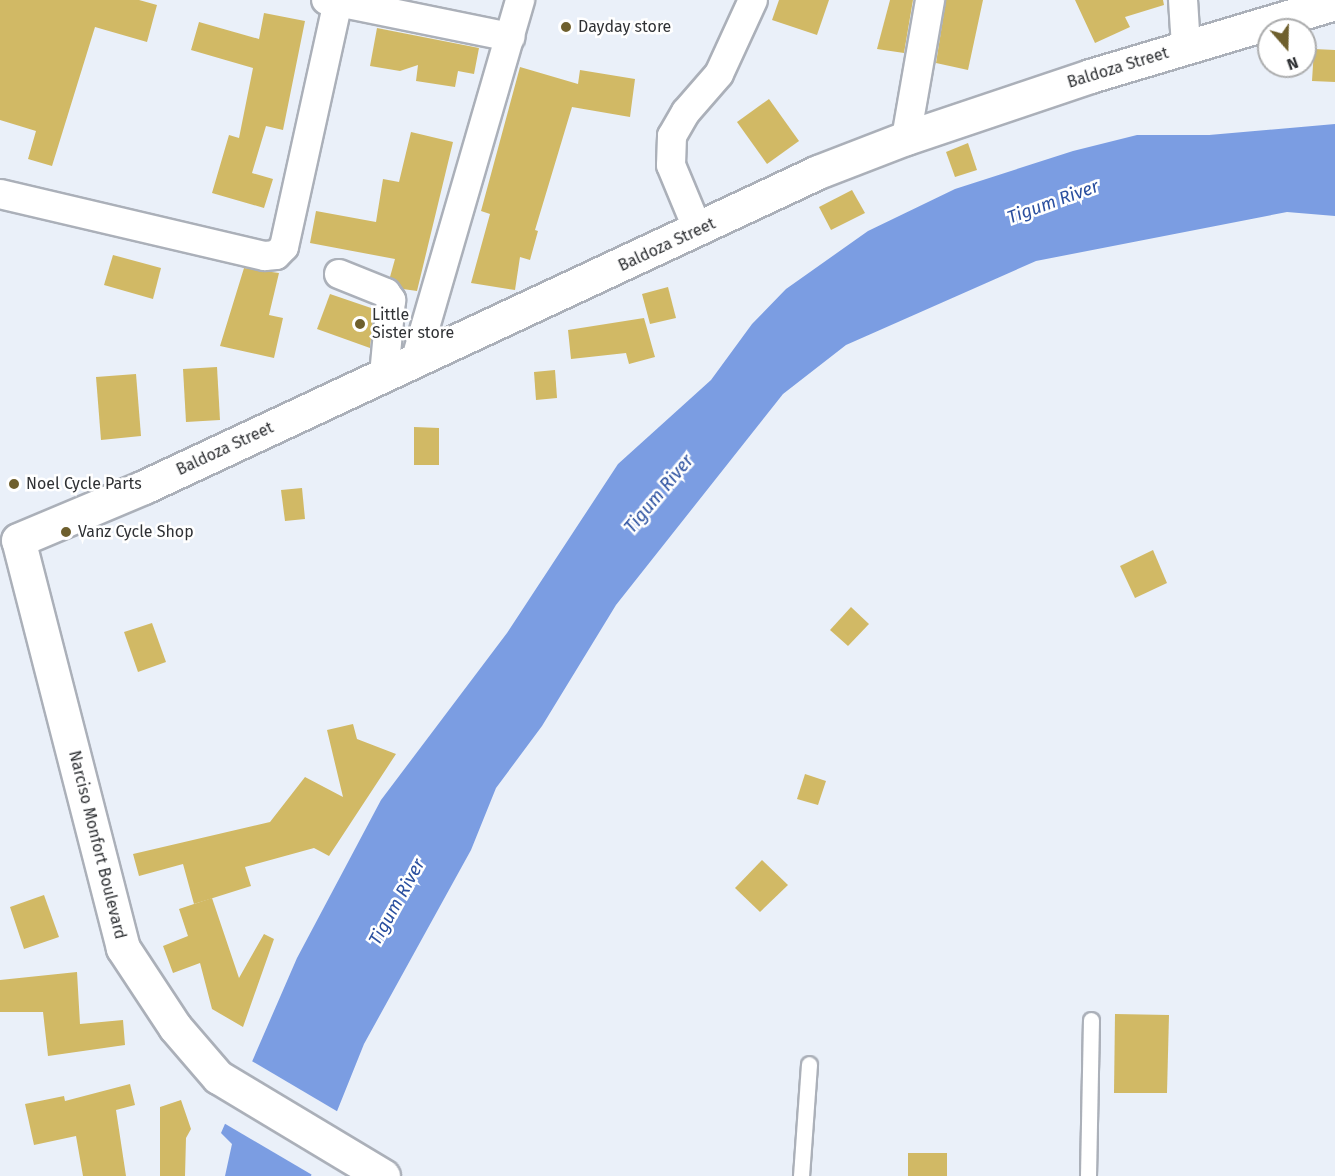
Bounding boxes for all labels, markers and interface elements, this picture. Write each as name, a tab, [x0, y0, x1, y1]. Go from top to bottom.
place label: Dayday store	[578, 17, 671, 37]
north arrow	[1257, 18, 1317, 78]
marker: Dayday store	[559, 20, 573, 34]
street label: Baldoza Street	[1065, 44, 1171, 92]
text: N	[1284, 53, 1301, 74]
water label: Tigum River	[1004, 176, 1102, 228]
street label: Baldoza Street	[615, 214, 719, 276]
place label: Little Sister store	[372, 305, 454, 343]
marker: Little Sister store	[353, 317, 367, 331]
street label: Baldoza Street	[173, 418, 277, 480]
water label: Tigum River	[620, 450, 698, 538]
place label: Noel Cycle Parts	[26, 474, 142, 494]
marker: Noel Cycle Parts	[7, 477, 21, 491]
place label: Vanz Cycle Shop	[78, 522, 194, 542]
marker: Vanz Cycle Shop	[59, 525, 73, 539]
street label: Narciso Monfort Boulevard	[64, 749, 130, 941]
water label: Tigum River	[364, 855, 430, 949]

